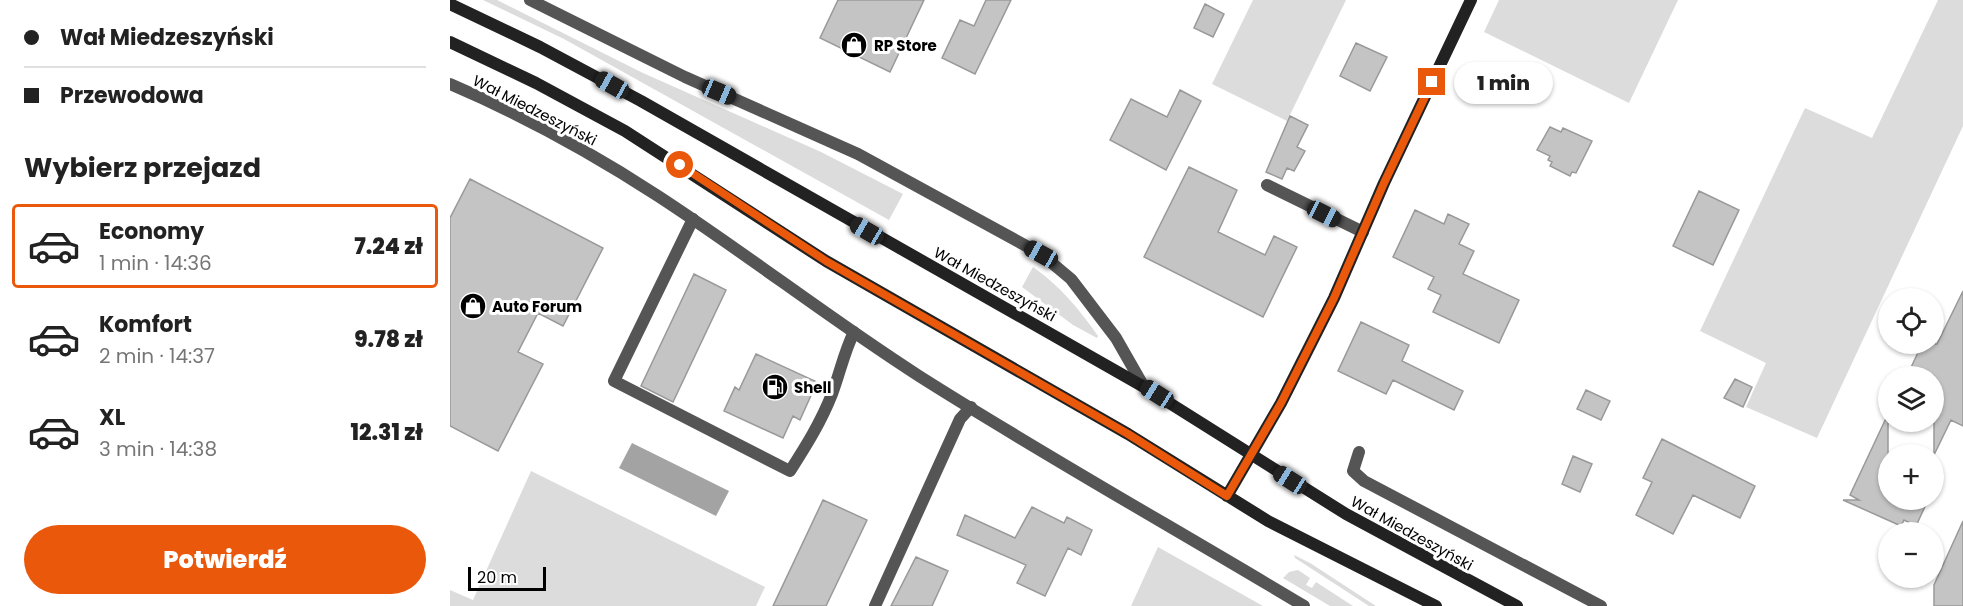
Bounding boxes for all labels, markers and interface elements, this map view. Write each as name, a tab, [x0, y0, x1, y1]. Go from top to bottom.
text: Wał Miedzeszyński	[60, 22, 274, 53]
shop icon: RP Store	[839, 30, 869, 60]
place label: RP Store	[874, 35, 937, 56]
callout: 1 min	[1453, 61, 1552, 103]
car	[592, 68, 632, 102]
route end	[1418, 68, 1445, 95]
text: 1 min	[1477, 69, 1530, 97]
street label: Wał Miedzeszyński	[469, 70, 601, 150]
car	[699, 77, 739, 107]
text: Przewodowa	[60, 80, 204, 111]
text: Wybierz przejazd	[24, 149, 261, 186]
route start	[666, 151, 693, 178]
car	[1304, 198, 1344, 230]
car	[847, 214, 887, 248]
text: Economy	[99, 216, 204, 247]
icon: car	[27, 219, 81, 273]
text: 7.24 zł	[354, 231, 423, 262]
car	[1021, 237, 1061, 271]
street label: Wał Miedzeszyński	[930, 242, 1060, 326]
text: 1 min · 14:36	[99, 249, 212, 277]
map controls	[1878, 288, 1944, 588]
button: locate	[1878, 288, 1944, 354]
shop icon: Auto Forum	[458, 291, 488, 321]
place label: Auto Forum	[492, 296, 582, 317]
text: Komfort	[99, 309, 192, 340]
icon: car	[27, 312, 81, 366]
text: 9.78 zł	[354, 324, 423, 355]
text: 2 min · 14:37	[99, 342, 215, 370]
button: layers	[1878, 366, 1944, 432]
fuel station icon: Shell	[760, 372, 790, 402]
place label: Shell	[794, 377, 831, 398]
car	[1137, 377, 1177, 411]
text: XL	[99, 402, 125, 433]
icon: car	[27, 405, 81, 459]
text: 12.31 zł	[350, 417, 423, 448]
text: 3 min · 14:38	[99, 435, 217, 463]
button: +	[1878, 444, 1944, 510]
car	[1270, 463, 1310, 497]
street label: Wał Miedzeszyński	[1347, 491, 1477, 575]
button: −	[1878, 522, 1944, 588]
button: Potwierdź	[24, 525, 426, 594]
scale bar	[468, 564, 546, 592]
text: 20 m	[477, 566, 517, 589]

